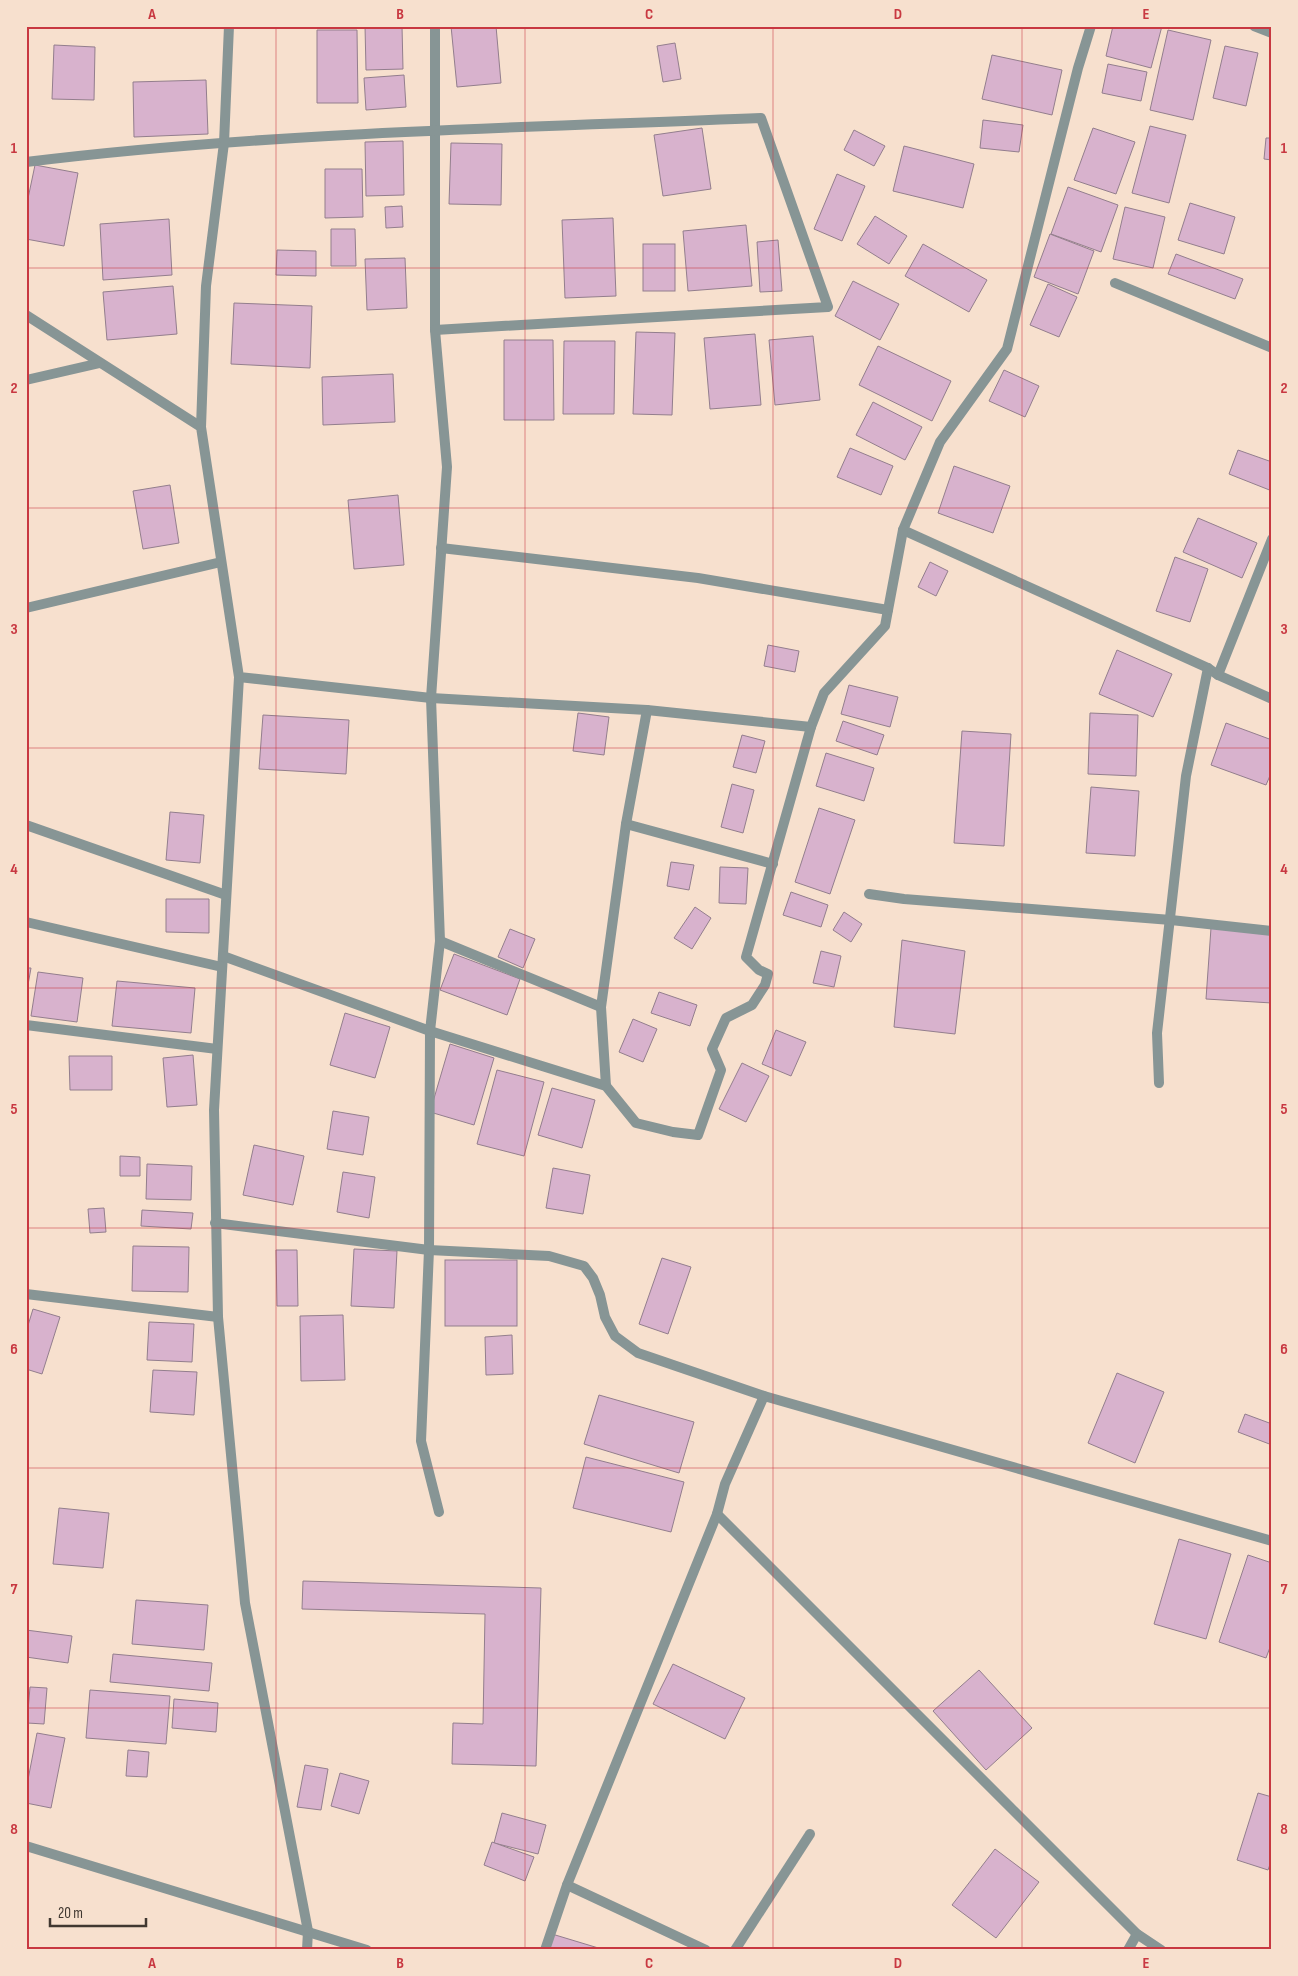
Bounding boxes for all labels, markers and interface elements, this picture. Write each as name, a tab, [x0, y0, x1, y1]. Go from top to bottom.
text: A	[147, 5, 156, 24]
text: B	[396, 5, 404, 24]
text: C	[645, 5, 653, 24]
text: D	[894, 5, 902, 24]
text: E	[1143, 5, 1150, 24]
text: 1	[11, 139, 18, 158]
text: 1	[1281, 139, 1288, 158]
text: 2	[10, 379, 18, 398]
text: 2	[1280, 379, 1288, 398]
text: 3	[10, 620, 18, 639]
text: 3	[1280, 620, 1288, 639]
text: 4	[10, 860, 18, 879]
text: 4	[1280, 860, 1288, 879]
text: 5	[10, 1100, 18, 1119]
text: 5	[1280, 1100, 1288, 1119]
text: 6	[10, 1340, 18, 1359]
text: 6	[1280, 1340, 1288, 1359]
text: 7	[11, 1580, 18, 1599]
text: 7	[1281, 1580, 1288, 1599]
text: 8	[10, 1820, 18, 1839]
text: 8	[1280, 1820, 1288, 1839]
scale bar	[50, 1896, 146, 1928]
text: 20 m	[58, 1904, 83, 1923]
text: A	[147, 1954, 156, 1973]
text: B	[396, 1954, 404, 1973]
text: C	[645, 1954, 653, 1973]
text: D	[894, 1954, 902, 1973]
text: E	[1143, 1954, 1150, 1973]

